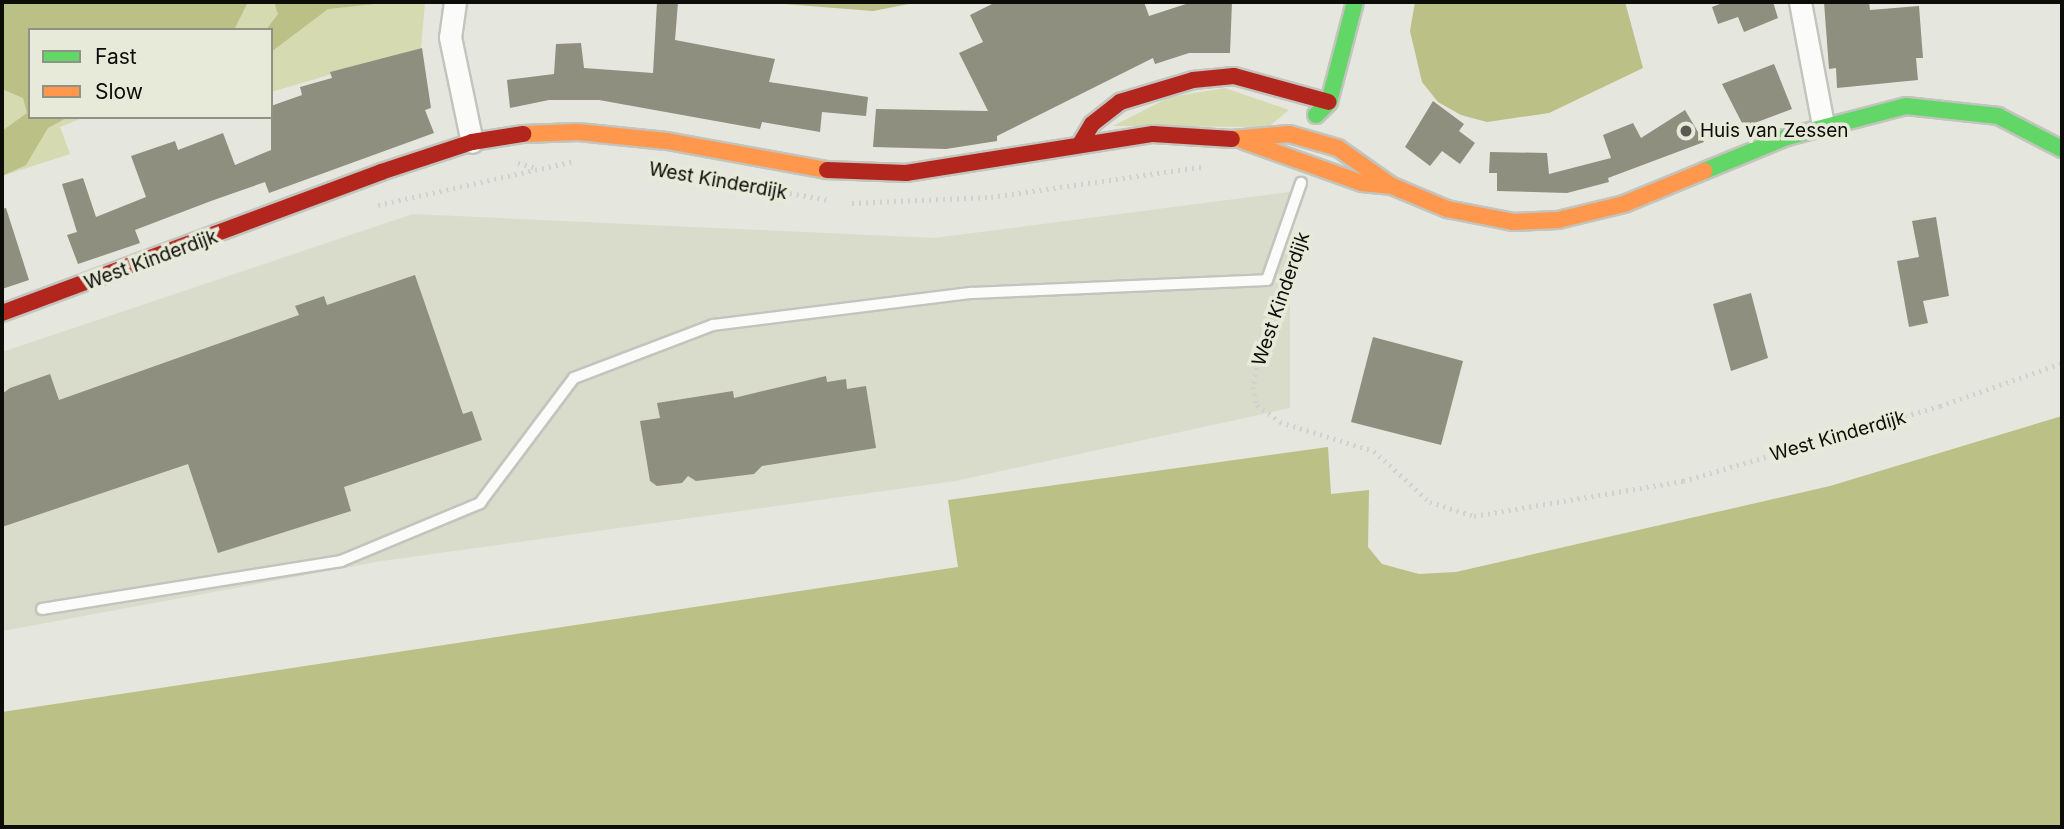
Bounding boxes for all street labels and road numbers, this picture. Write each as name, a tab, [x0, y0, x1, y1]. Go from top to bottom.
street label: West Kinderdijk	[647, 158, 789, 204]
street label: West Kinderdijk	[81, 225, 221, 295]
street label: West Kinderdijk	[1247, 229, 1315, 369]
street label: West Kinderdijk	[1768, 406, 1908, 466]

